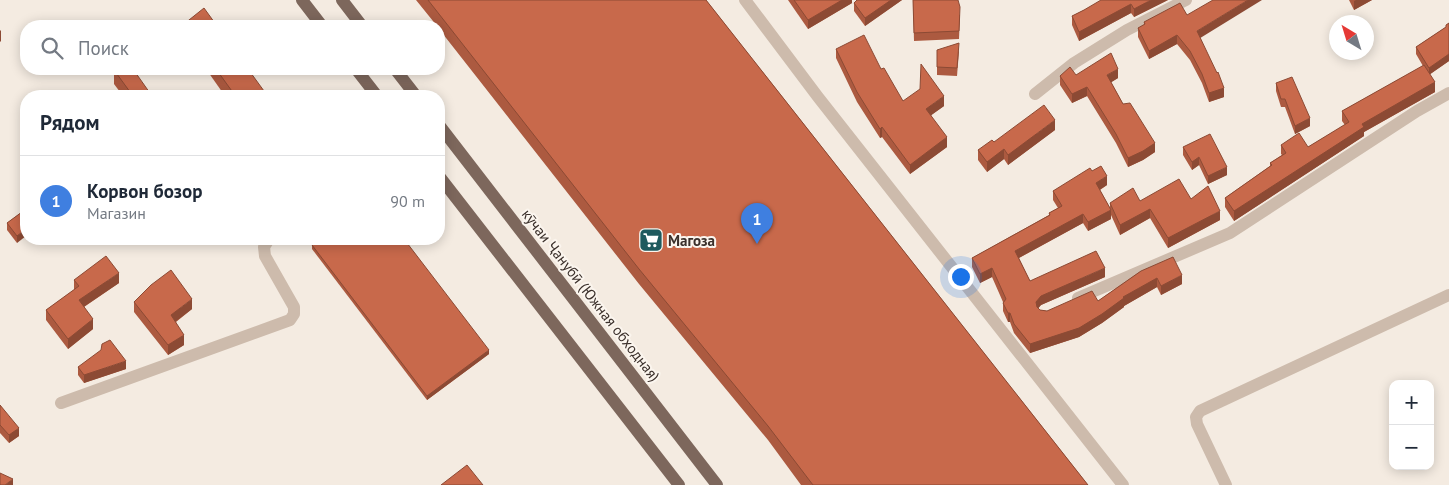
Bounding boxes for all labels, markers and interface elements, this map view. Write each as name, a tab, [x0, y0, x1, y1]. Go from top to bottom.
north arrow	[1329, 15, 1374, 60]
search box	[20, 20, 445, 75]
icon: search	[38, 34, 66, 62]
text: Поиск	[78, 36, 129, 60]
text: Рядом	[40, 109, 99, 136]
text: Корвон бозор	[87, 179, 203, 203]
text: 1	[51, 191, 61, 211]
text: 90 m	[390, 191, 425, 211]
text: Магазин	[87, 203, 146, 223]
pin: 1	[741, 203, 773, 244]
street label: кӯчаи Ҷанубӣ (Южная обходная)	[518, 205, 664, 385]
supermarket icon: Магоза	[638, 227, 664, 253]
place label: Магоза	[668, 231, 715, 250]
your location	[948, 264, 974, 290]
map controls	[1389, 380, 1434, 470]
button: +	[1389, 380, 1434, 425]
button: −	[1389, 425, 1434, 470]

